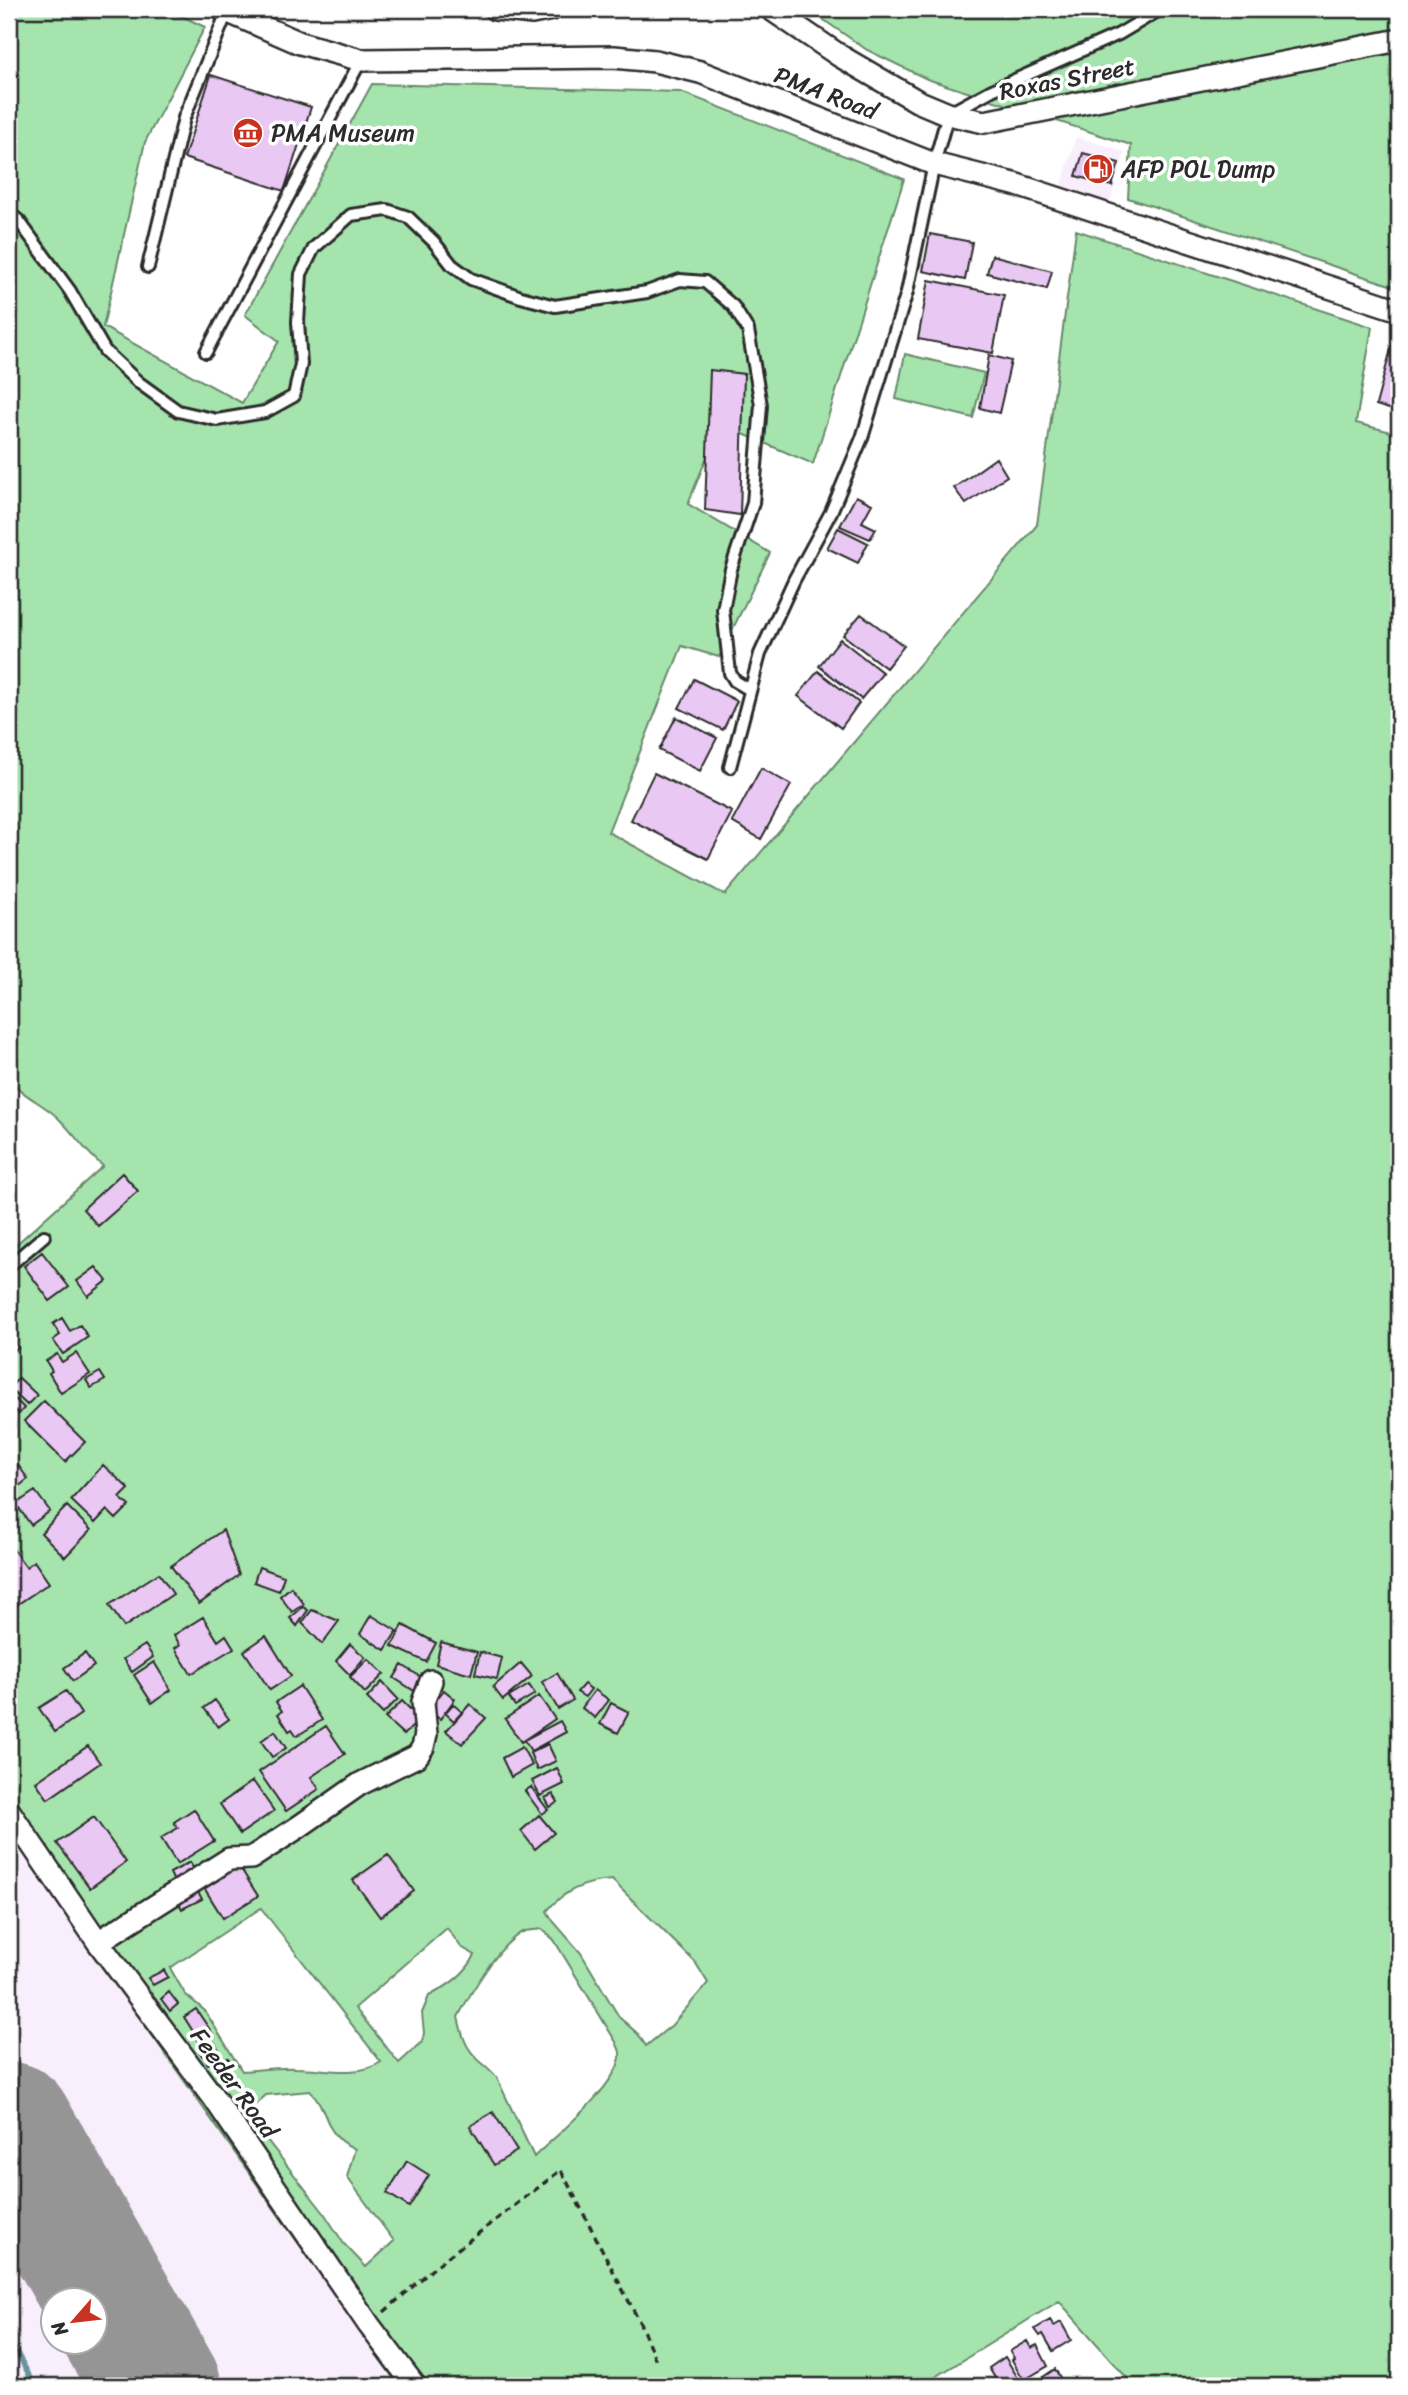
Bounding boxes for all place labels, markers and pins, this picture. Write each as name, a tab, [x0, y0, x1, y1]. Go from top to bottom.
place label: PMA Museum	[271, 112, 415, 154]
museum icon: PMA Museum	[231, 116, 265, 150]
place label: AFP POL Dump	[1120, 148, 1275, 190]
fuel station icon: AFP POL Dump	[1081, 152, 1115, 186]

